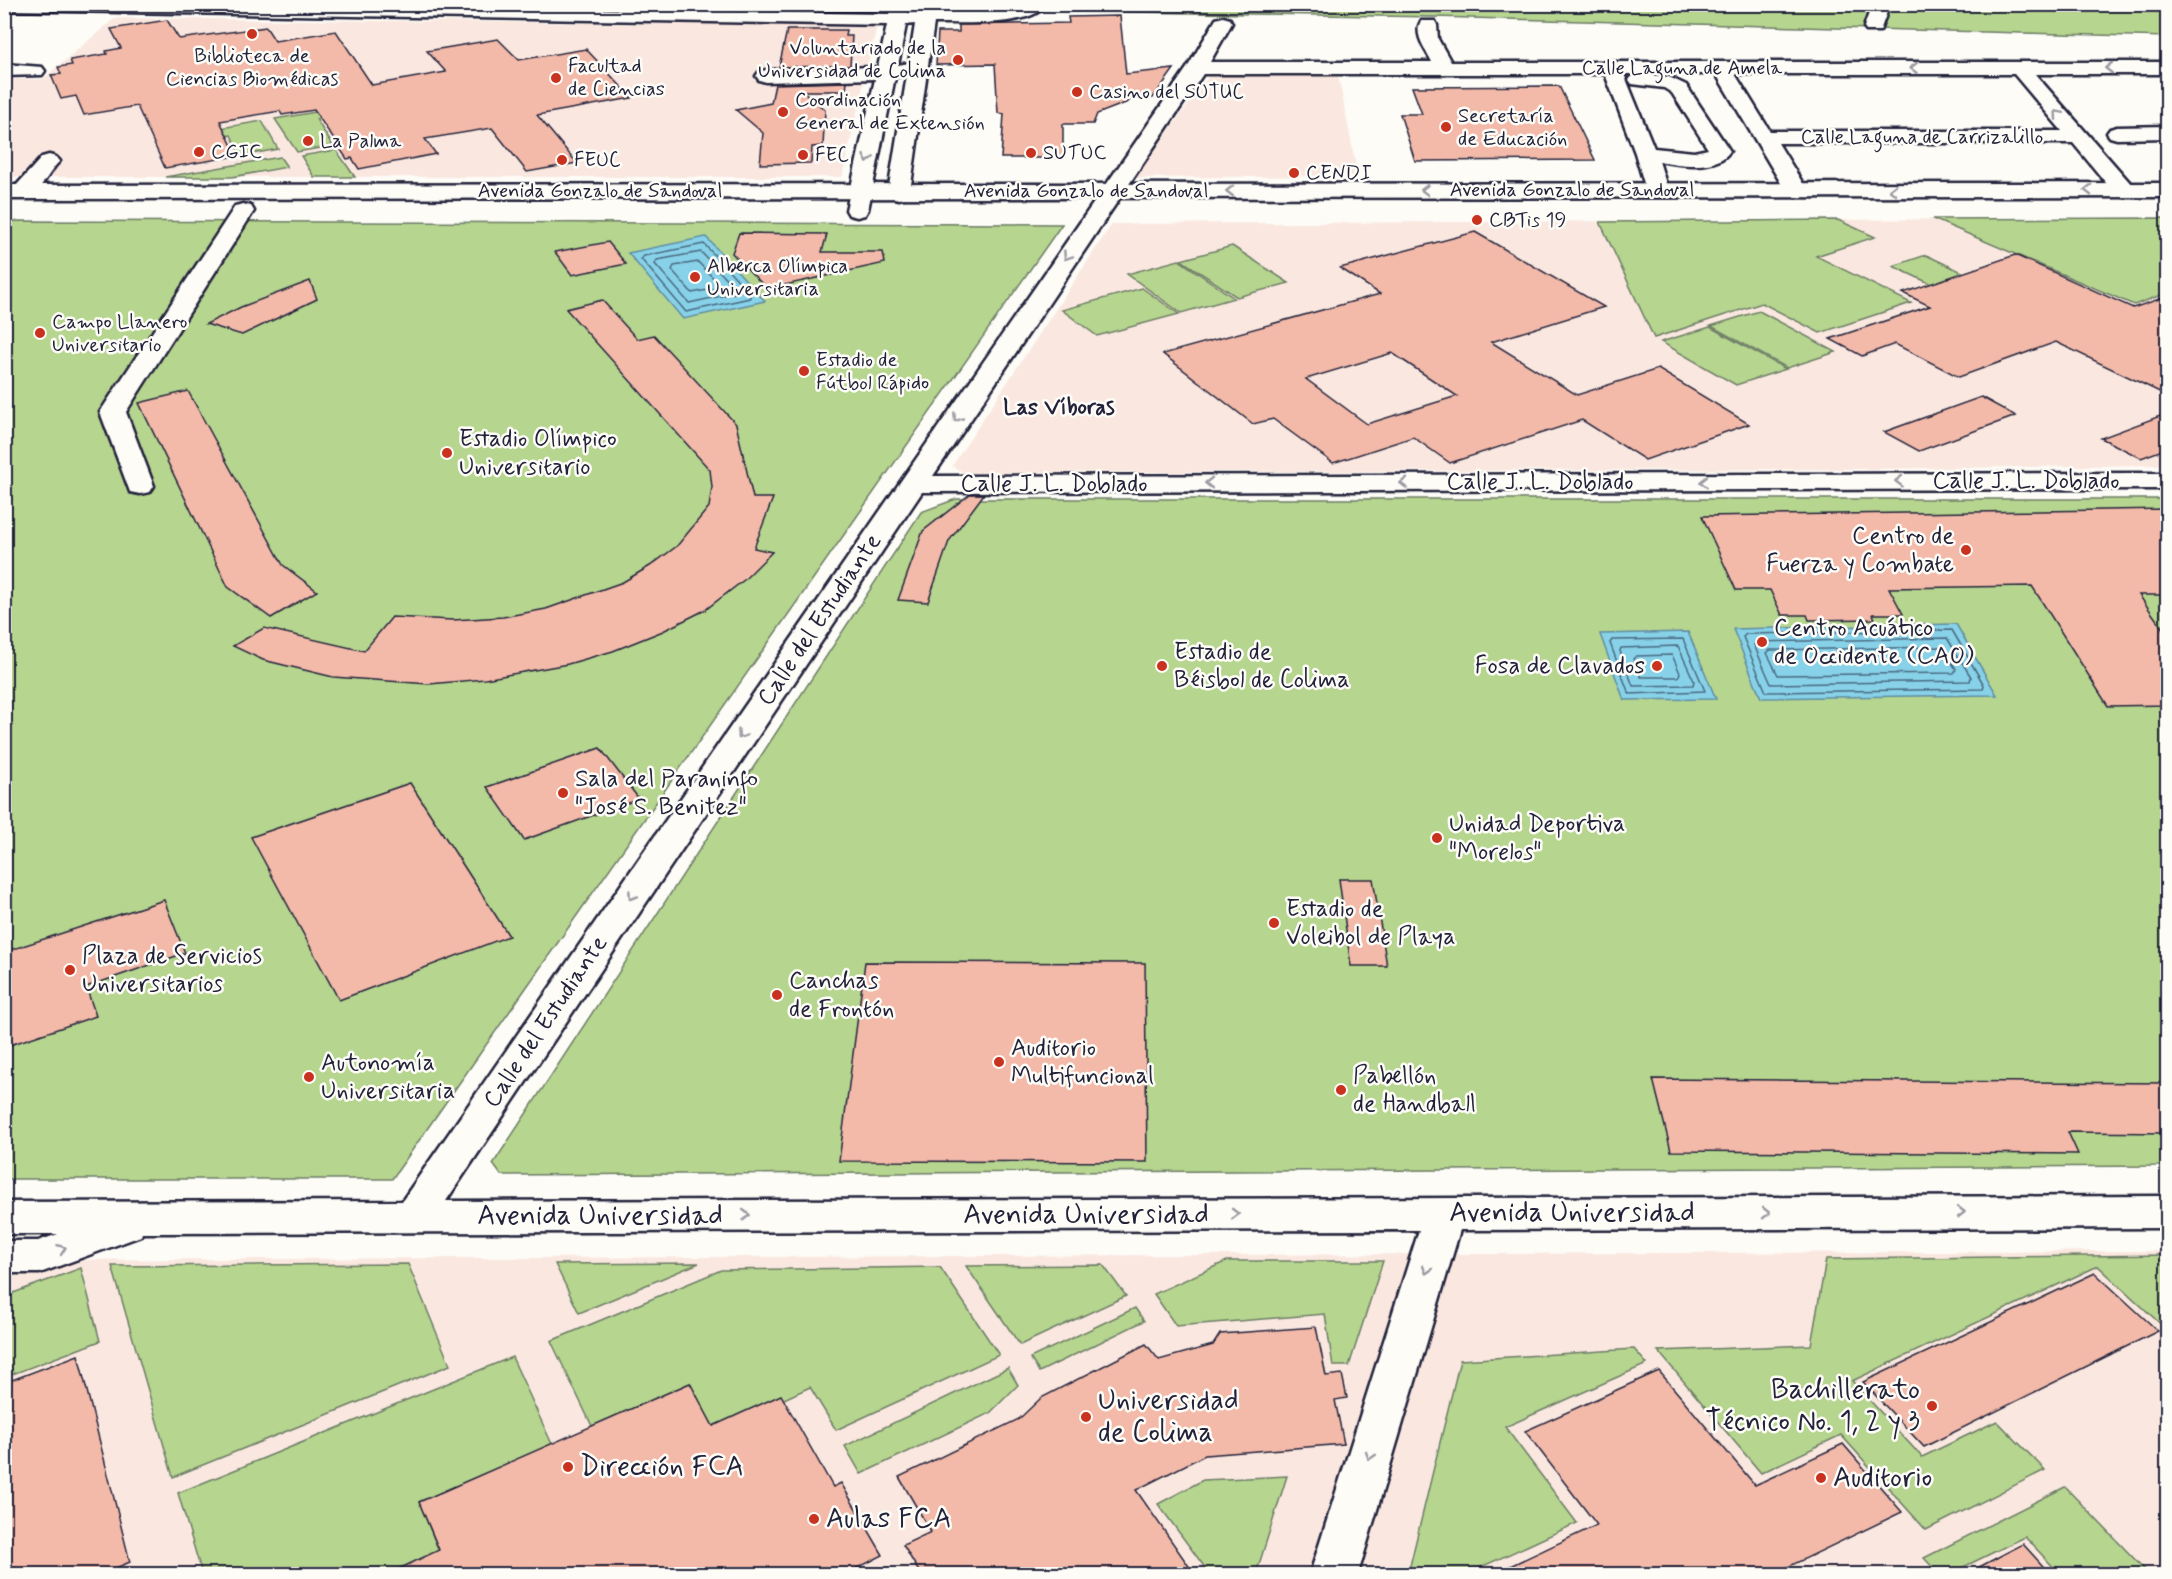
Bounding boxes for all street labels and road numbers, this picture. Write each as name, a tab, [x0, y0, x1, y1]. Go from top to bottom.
street label: Calle Laguna de Amela	[1582, 55, 1783, 84]
street label: Calle Laguna de Carrizalillo	[1801, 124, 2043, 153]
street label: Avenida Gonzalo de Sandoval	[1450, 177, 1694, 204]
street label: Avenida Gonzalo de Sandoval	[478, 178, 722, 205]
street label: Avenida Gonzalo de Sandoval	[964, 178, 1208, 205]
street label: Calle J. L. Doblado	[1933, 466, 2119, 497]
street label: Calle J. L. Doblado	[1447, 467, 1633, 498]
street label: Calle J. L. Doblado	[961, 469, 1147, 500]
street label: Calle del Estudiante	[751, 528, 889, 712]
street label: Calle del Estudiante	[477, 930, 615, 1114]
street label: Avenida Universidad	[1449, 1195, 1695, 1232]
street label: Avenida Universidad	[963, 1197, 1209, 1234]
street label: Avenida Universidad	[477, 1198, 723, 1235]

